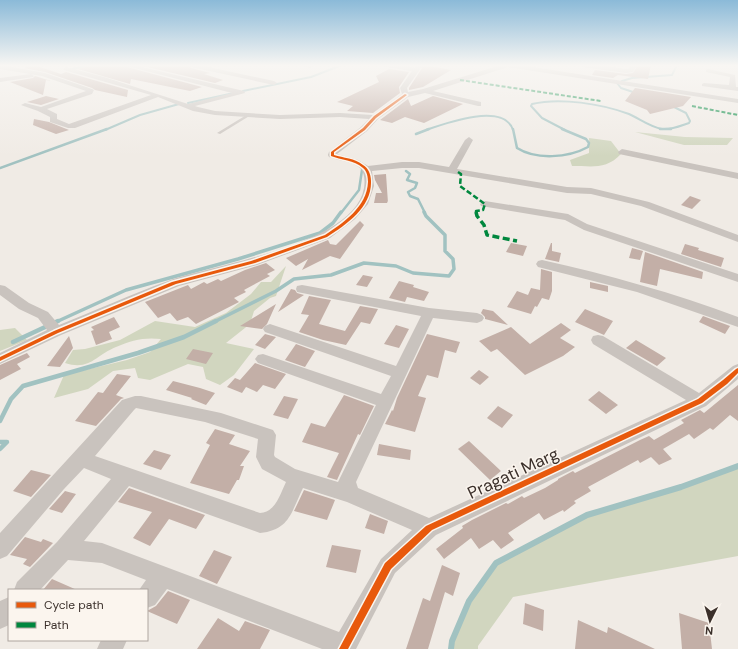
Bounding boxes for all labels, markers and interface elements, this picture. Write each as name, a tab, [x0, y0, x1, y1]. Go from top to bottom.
street label: Pragati Marg	[464, 442, 563, 504]
legend	[8, 589, 148, 641]
text: Cycle path	[44, 597, 104, 613]
north arrow	[690, 601, 730, 641]
text: Path	[44, 617, 69, 633]
text: N	[705, 624, 714, 638]

